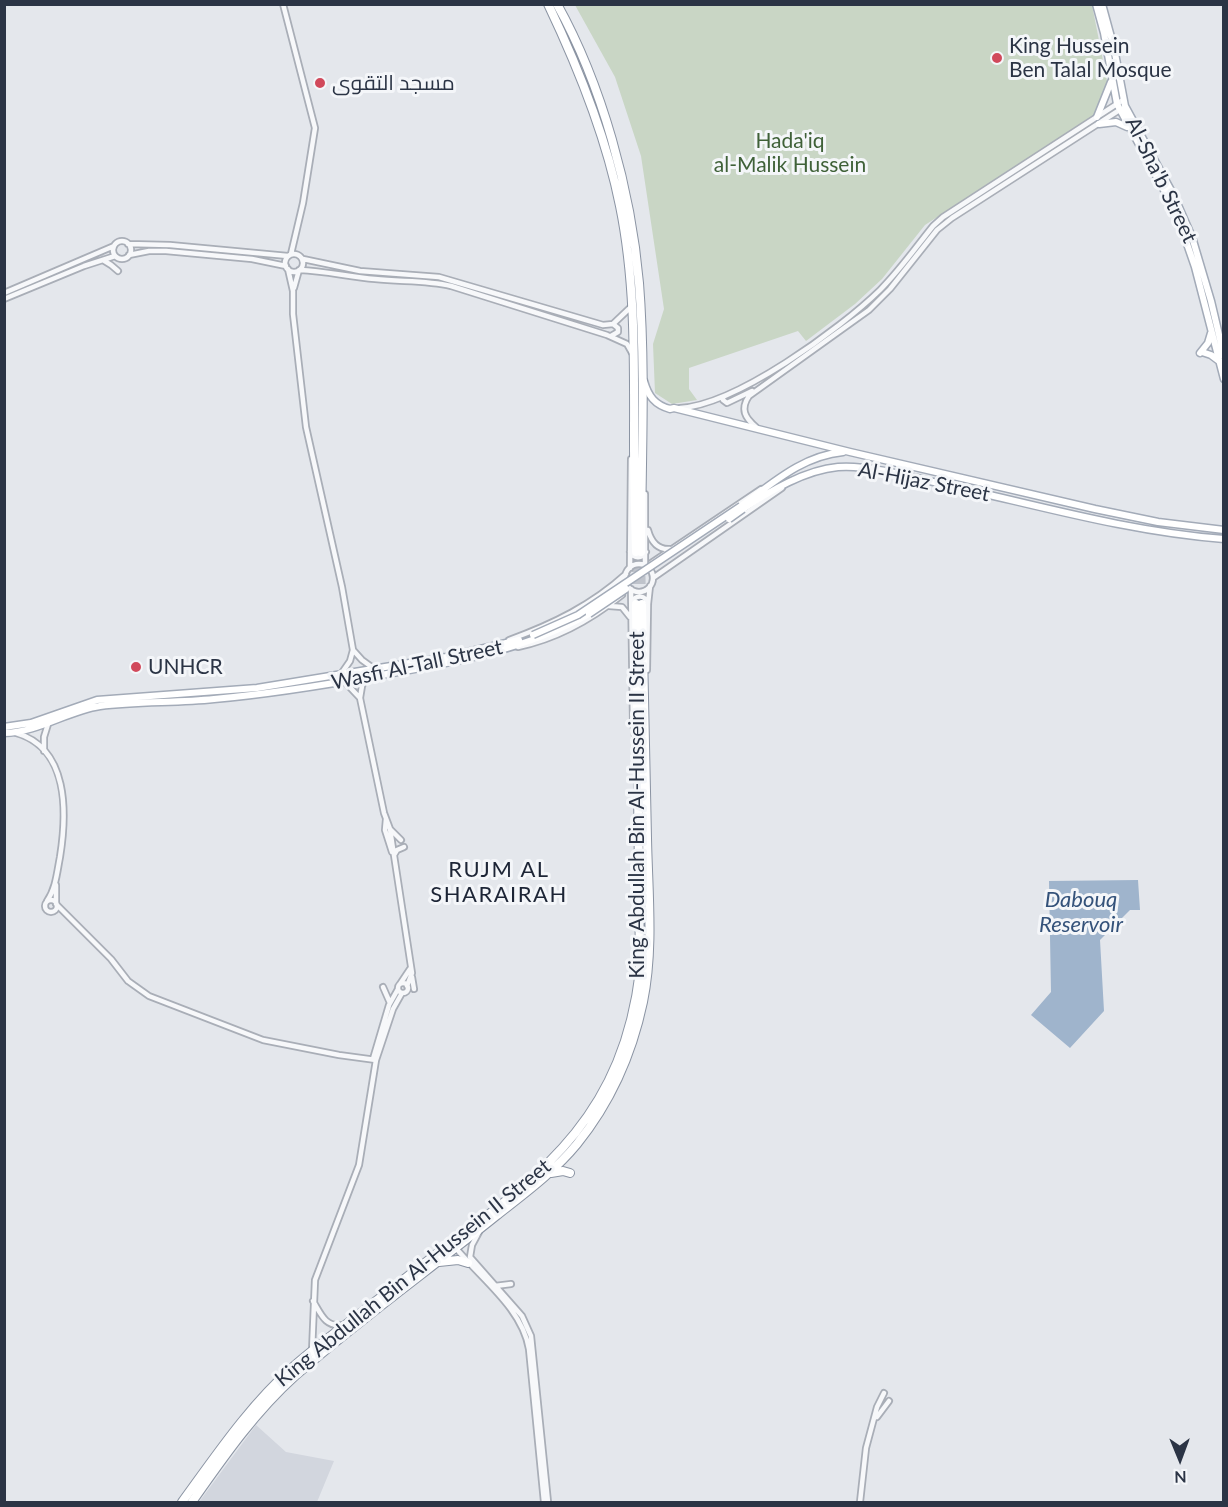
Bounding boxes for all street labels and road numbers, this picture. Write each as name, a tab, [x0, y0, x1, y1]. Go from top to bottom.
street label: Al-Sha'b Street	[1120, 113, 1202, 247]
street label: Al-Hijaz Street	[856, 457, 992, 507]
street label: King Abdullah Bin Al-Hussein II Street	[624, 631, 650, 979]
street label: Wasfi Al-Tall Street	[329, 635, 505, 695]
street label: King Abdullah Bin Al-Hussein II Street	[270, 1154, 556, 1392]

